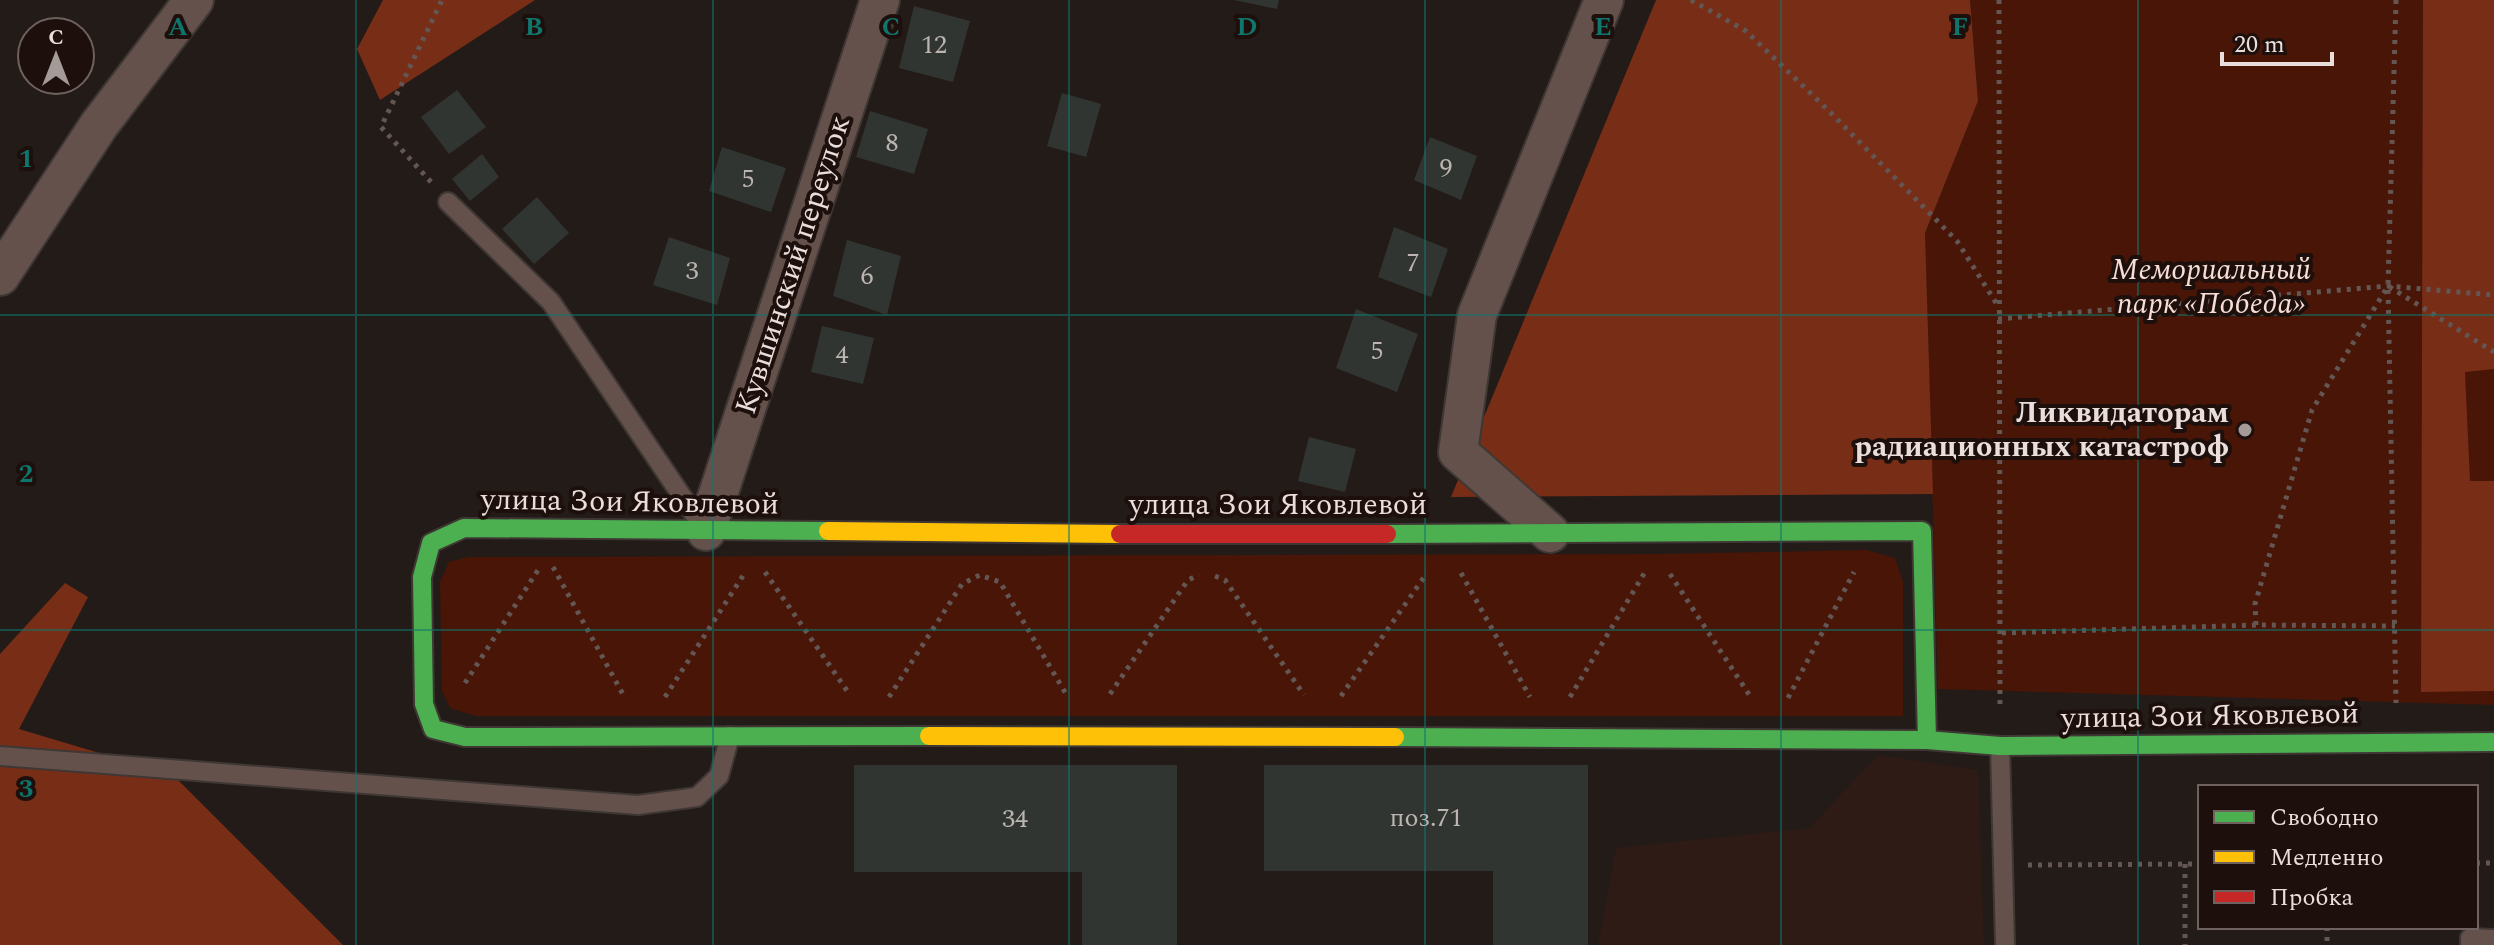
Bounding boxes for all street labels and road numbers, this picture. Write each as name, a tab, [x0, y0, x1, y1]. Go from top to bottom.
street label: Кувшинский переулок	[723, 110, 863, 420]
street label: улица Зои Яковлевой	[480, 476, 779, 528]
street label: улица Зои Яковлевой	[1128, 482, 1427, 528]
street label: улица Зои Яковлевой	[2060, 690, 2359, 742]

